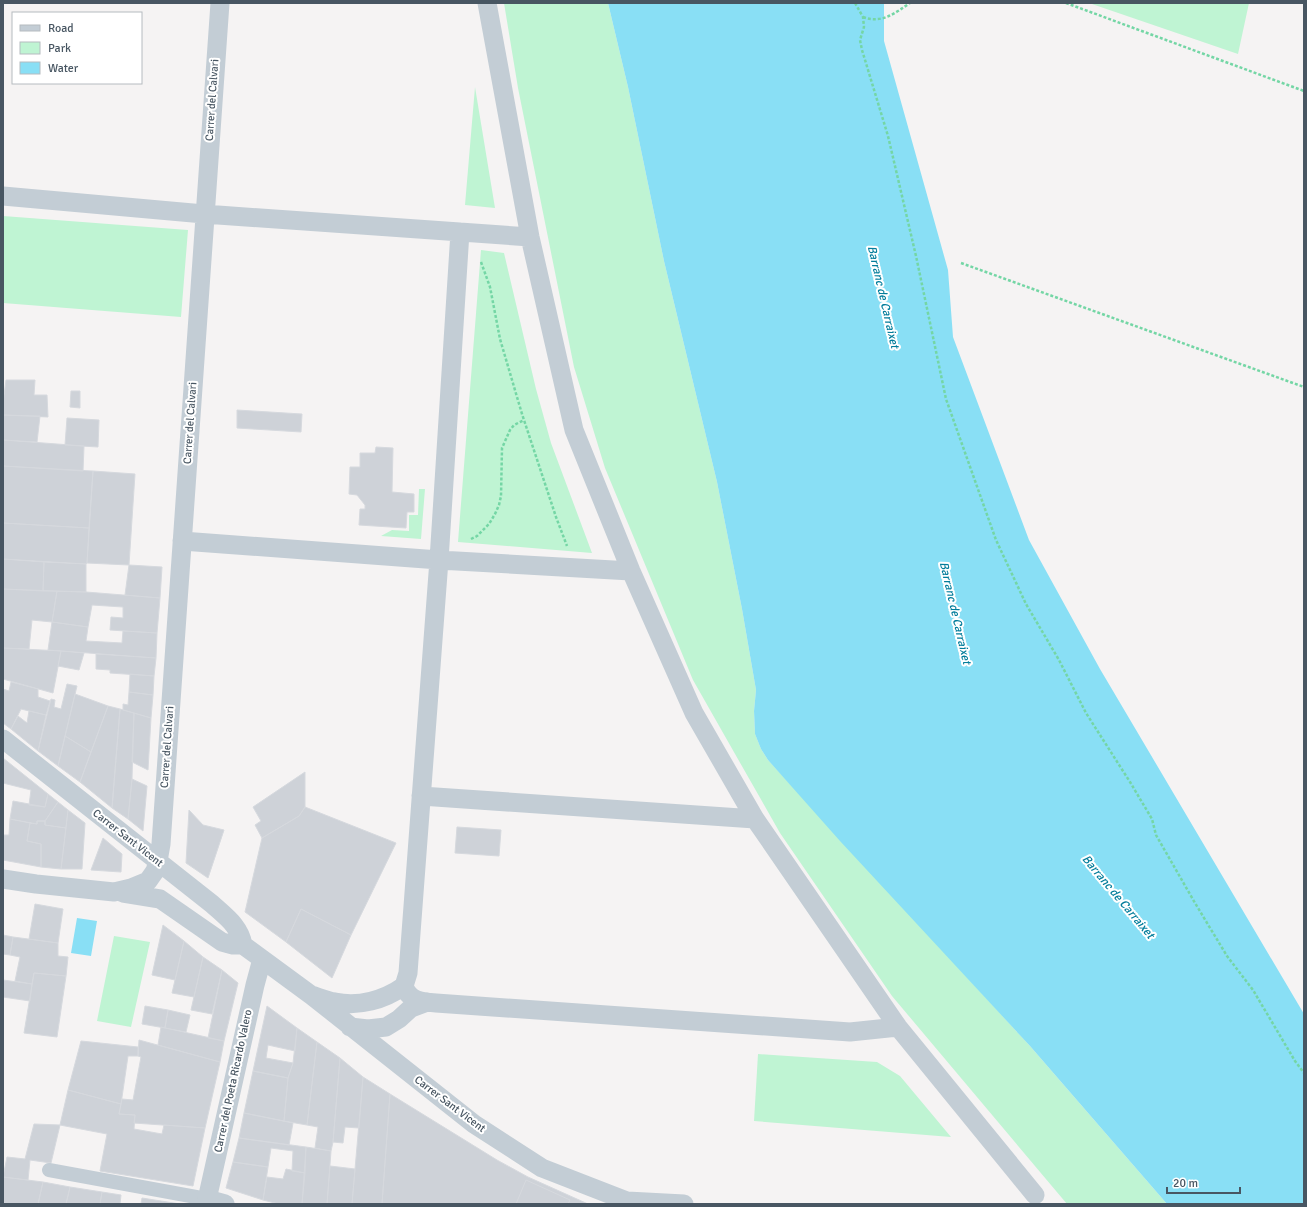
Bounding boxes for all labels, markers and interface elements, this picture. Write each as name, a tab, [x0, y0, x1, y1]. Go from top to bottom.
legend	[12, 12, 142, 84]
text: Road	[48, 21, 74, 36]
text: Park	[48, 41, 71, 56]
street label: Carrer del Calvari	[203, 59, 221, 141]
text: Water	[48, 61, 79, 76]
water label: Barranc de Carraixet	[864, 244, 902, 351]
street label: Carrer del Calvari	[181, 382, 199, 464]
water label: Barranc de Carraixet	[936, 560, 974, 667]
street label: Carrer del Calvari	[158, 706, 176, 788]
street label: Carrer Sant Vicent	[90, 806, 166, 870]
water label: Barranc de Carraixet	[1079, 852, 1159, 943]
street label: Carrer del Poeta Ricardo Valero	[211, 1008, 255, 1154]
street label: Carrer Sant Vicent	[412, 1073, 488, 1135]
scale bar	[1167, 1169, 1240, 1195]
text: 20 m	[1173, 1176, 1198, 1191]

